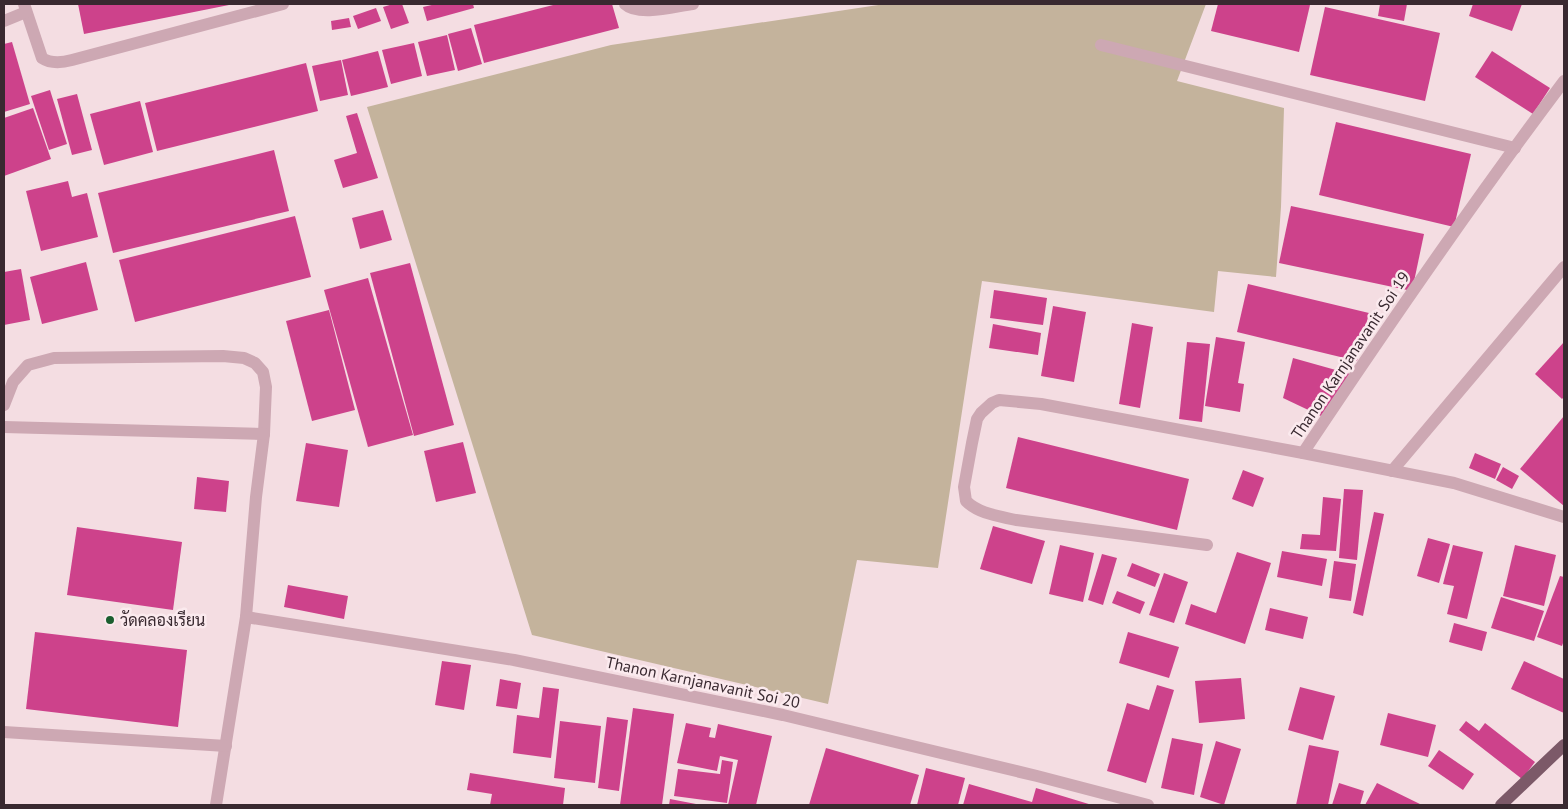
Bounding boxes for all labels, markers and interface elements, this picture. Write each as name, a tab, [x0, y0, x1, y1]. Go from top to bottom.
street label: Thanon Karnjanavanit Soi 19	[1286, 267, 1414, 443]
place label: วัดคลองเรียน	[120, 609, 205, 630]
marker: วัดคลองเรียน	[104, 614, 116, 626]
street label: Thanon Karnjanavanit Soi 20	[604, 652, 802, 712]

